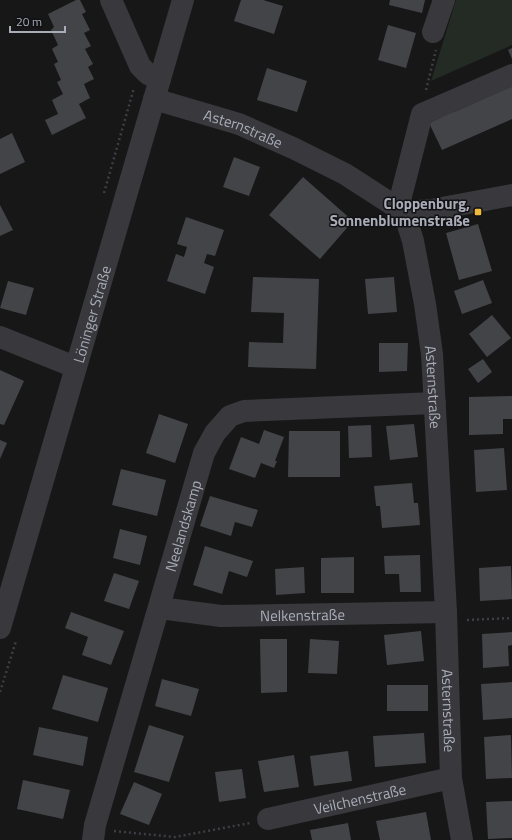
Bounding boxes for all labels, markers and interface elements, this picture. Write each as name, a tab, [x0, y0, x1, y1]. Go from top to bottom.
scale bar	[10, 8, 65, 34]
text: 20 m	[16, 12, 42, 31]
street label: Asternstraße	[201, 103, 287, 154]
place label: Cloppenburg, Sonnenblumenstraße	[330, 192, 470, 232]
marker: Cloppenburg, Sonnenblumenstraße	[473, 207, 483, 217]
street label: Löninger Straße	[66, 263, 117, 366]
street label: Asternstraße	[419, 344, 448, 429]
street label: Neelandskamp	[158, 477, 207, 574]
street label: Nelkenstraße	[260, 602, 345, 627]
street label: Asternstraße	[436, 669, 462, 753]
street label: Veilchenstraße	[311, 777, 408, 820]

